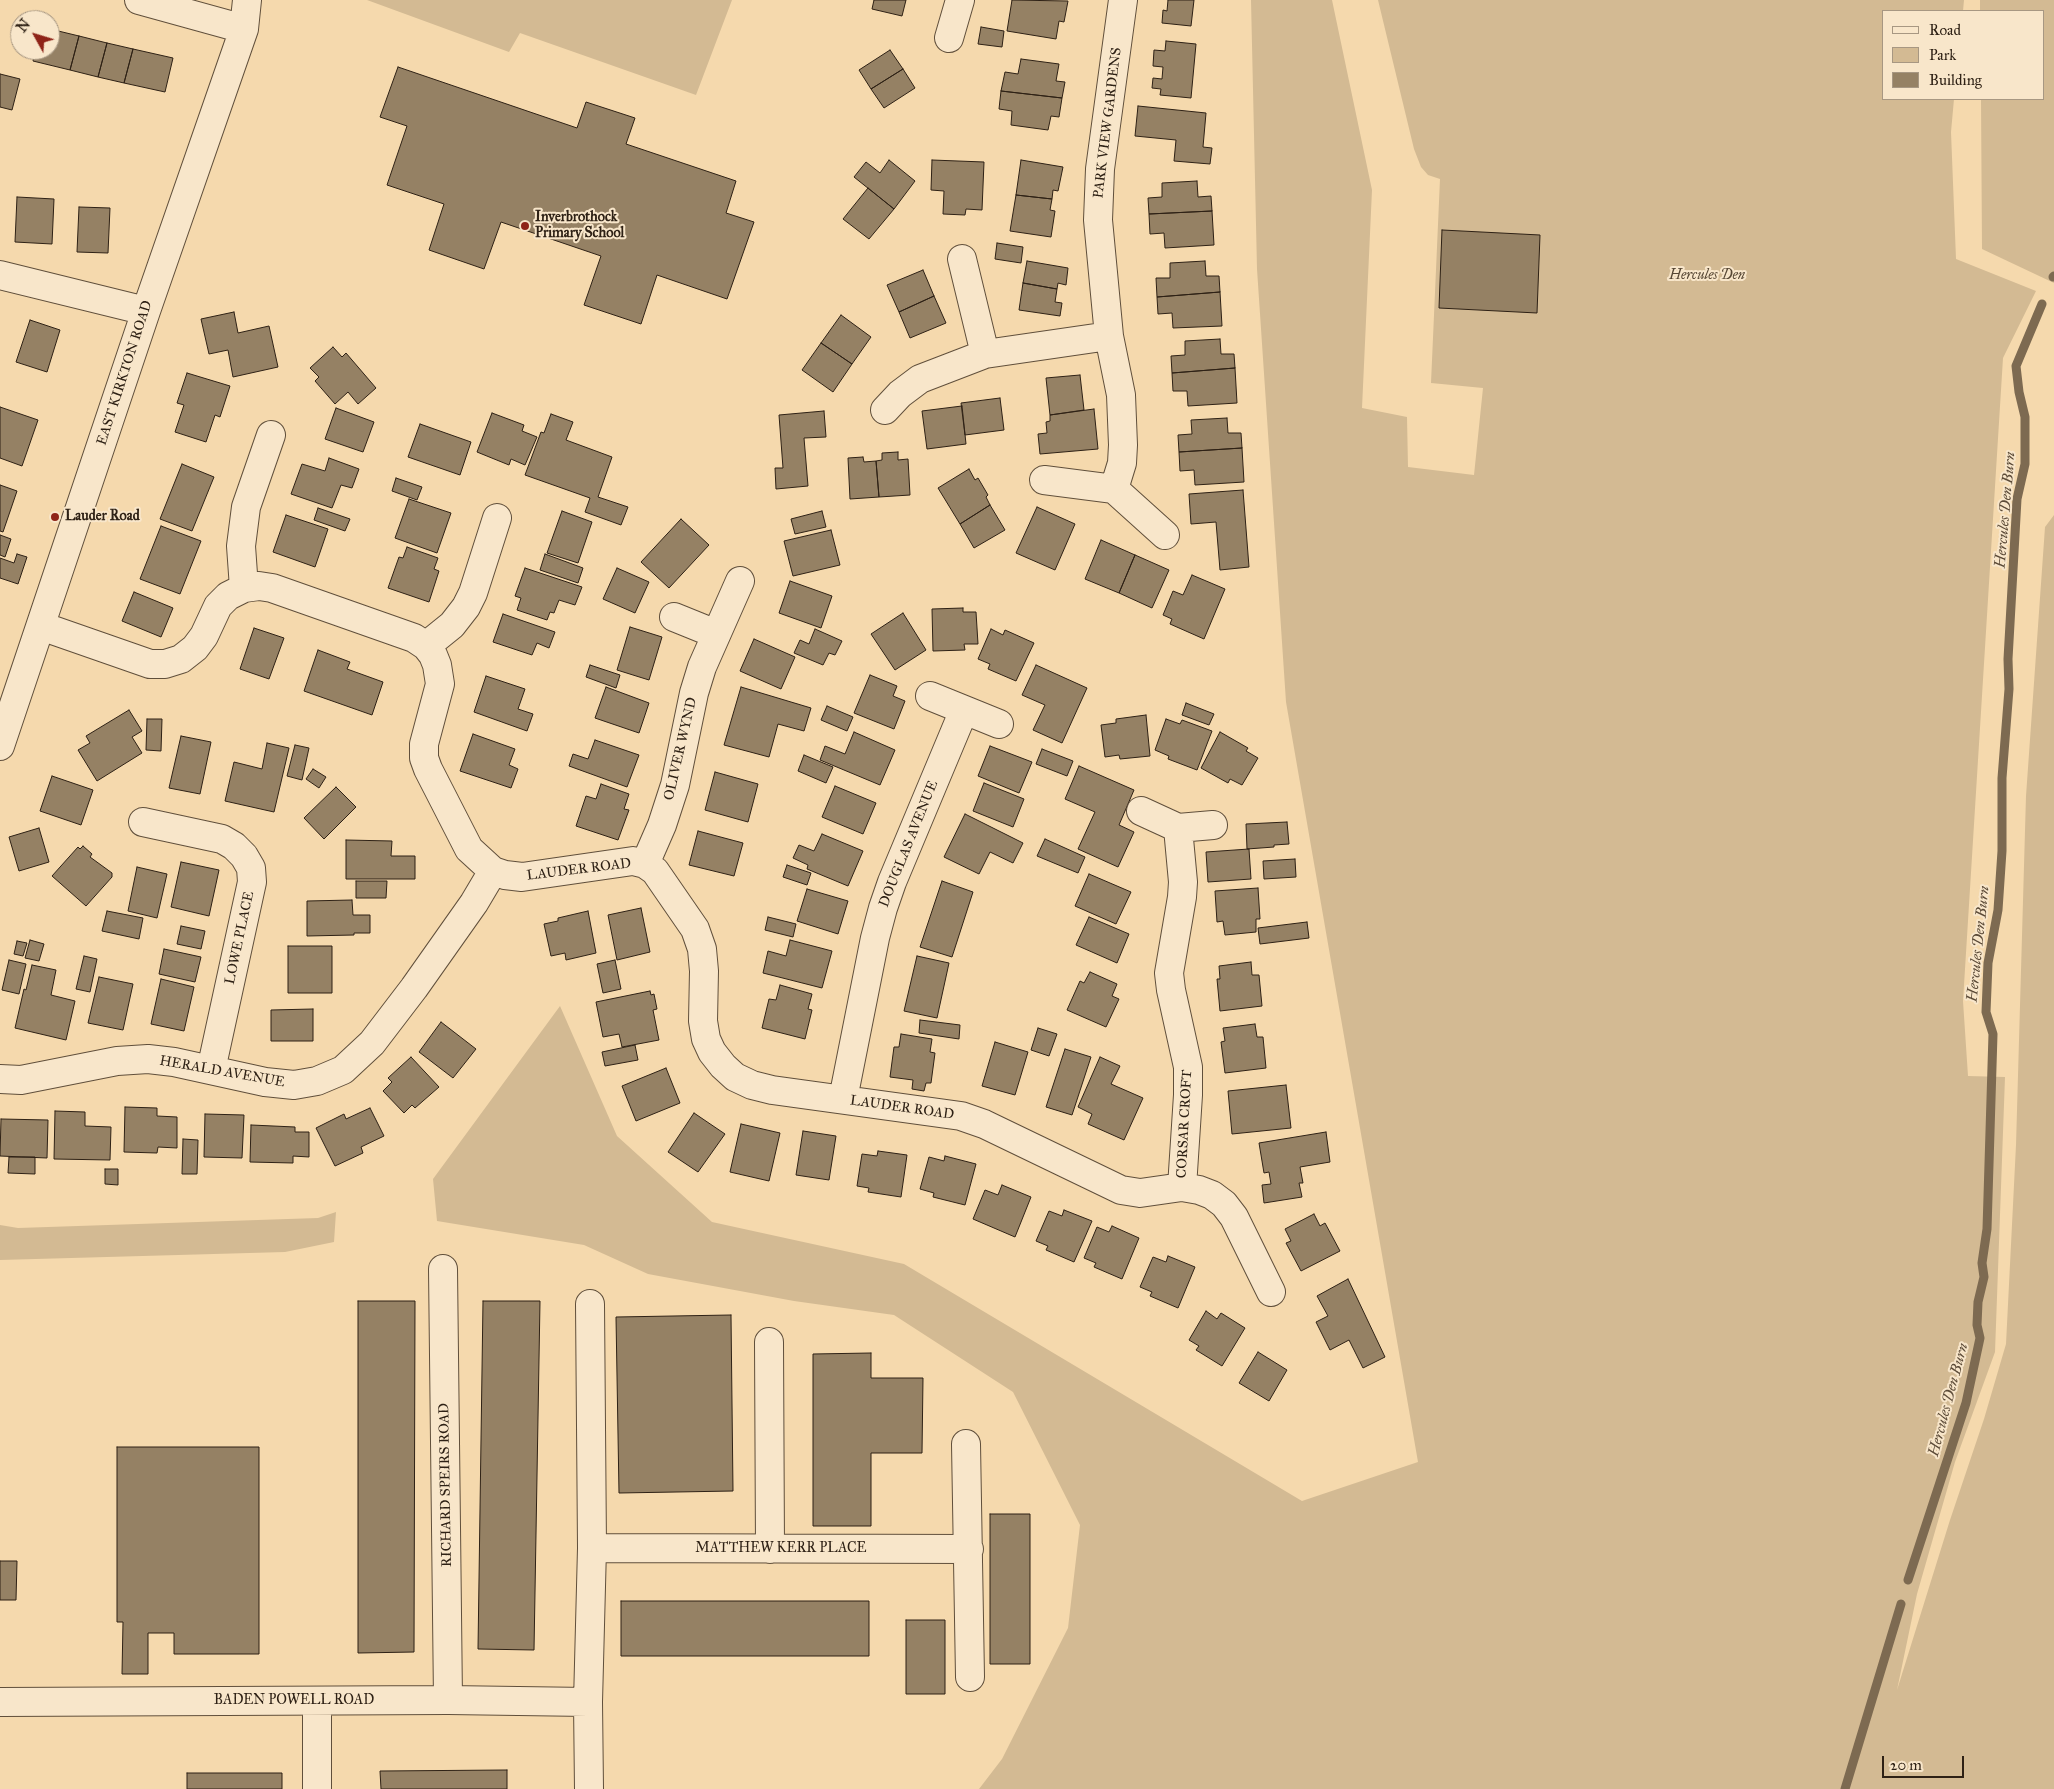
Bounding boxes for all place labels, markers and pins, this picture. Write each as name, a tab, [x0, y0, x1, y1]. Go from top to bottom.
place label: Inverbrothock Primary School	[535, 210, 624, 242]
marker: Inverbrothock Primary School	[519, 220, 531, 232]
place label: Lauder Road	[65, 509, 140, 525]
marker: Lauder Road	[49, 511, 61, 523]

